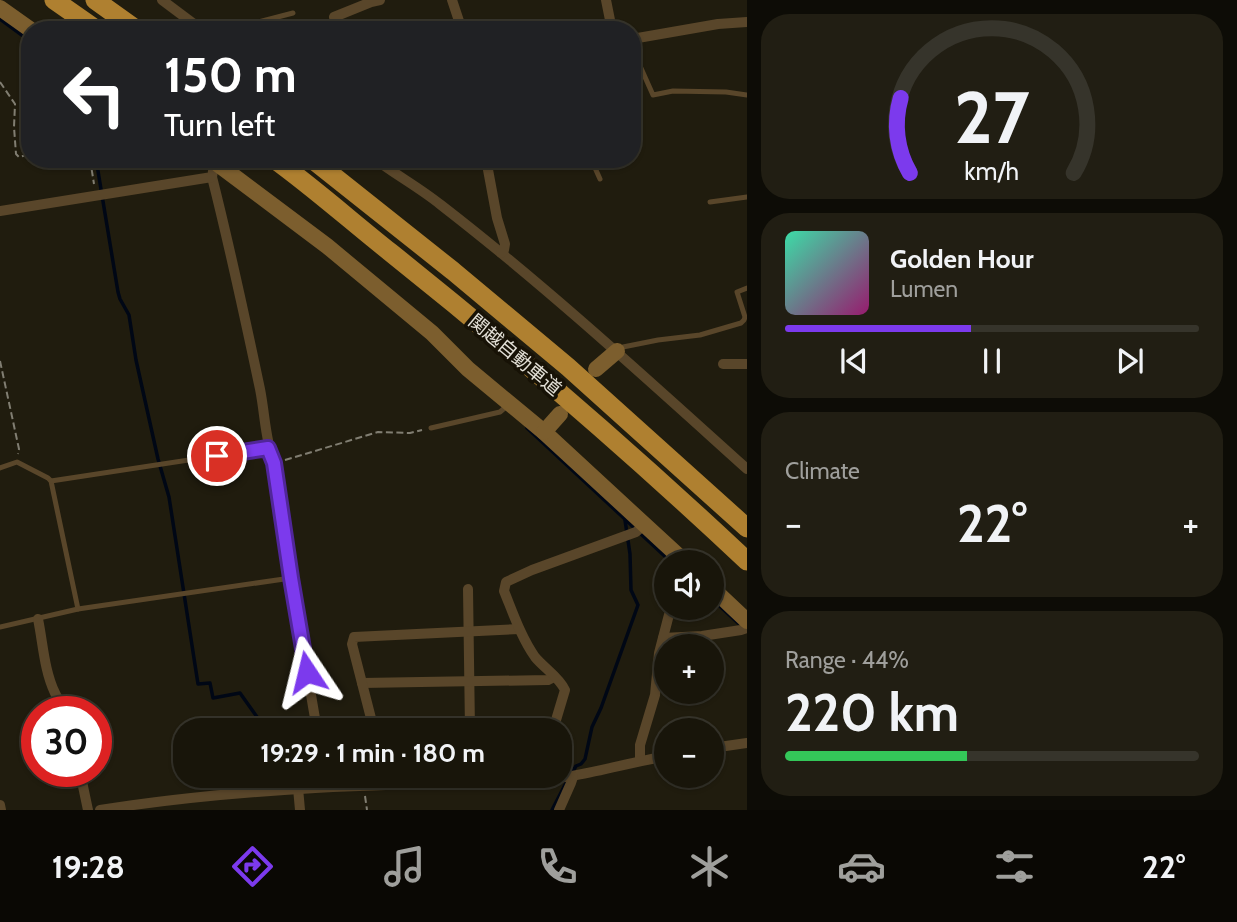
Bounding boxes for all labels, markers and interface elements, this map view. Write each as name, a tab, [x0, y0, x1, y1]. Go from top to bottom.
text: 150 m	[164, 45, 297, 104]
icon: left	[49, 49, 140, 140]
text: 27	[954, 73, 1030, 161]
text: Turn left	[164, 105, 275, 144]
text: km/h	[965, 155, 1019, 185]
text: Golden Hour	[890, 243, 1033, 275]
text: Lumen	[890, 275, 958, 303]
street label: 関越自動車道	[464, 310, 566, 400]
icon: previous	[835, 342, 873, 380]
icon: pause	[973, 342, 1011, 380]
icon: next	[1111, 342, 1149, 380]
pin	[187, 426, 247, 486]
icon: arrive	[198, 437, 236, 475]
text: Climate	[785, 457, 860, 485]
text: 22°	[957, 492, 1027, 555]
text: −	[785, 500, 802, 547]
text: +	[1182, 500, 1199, 547]
map controls	[654, 550, 724, 788]
button: sound	[654, 550, 724, 620]
button: +	[654, 634, 724, 704]
position arrow	[270, 635, 344, 709]
text: Range · 44%	[785, 646, 909, 674]
text: 220 km	[785, 681, 959, 744]
speed limit sign: 30	[21, 696, 112, 787]
button: −	[654, 718, 724, 788]
text: 19:29 · 1 min · 180 m	[260, 737, 485, 769]
icon: directions	[228, 842, 277, 891]
icon: music	[380, 842, 429, 891]
icon: phone	[533, 842, 582, 891]
icon: climate	[685, 842, 734, 891]
icon: car	[837, 842, 886, 891]
icon: filters	[990, 842, 1039, 891]
text: 19:28	[52, 847, 125, 886]
text: 22°	[1142, 847, 1185, 886]

